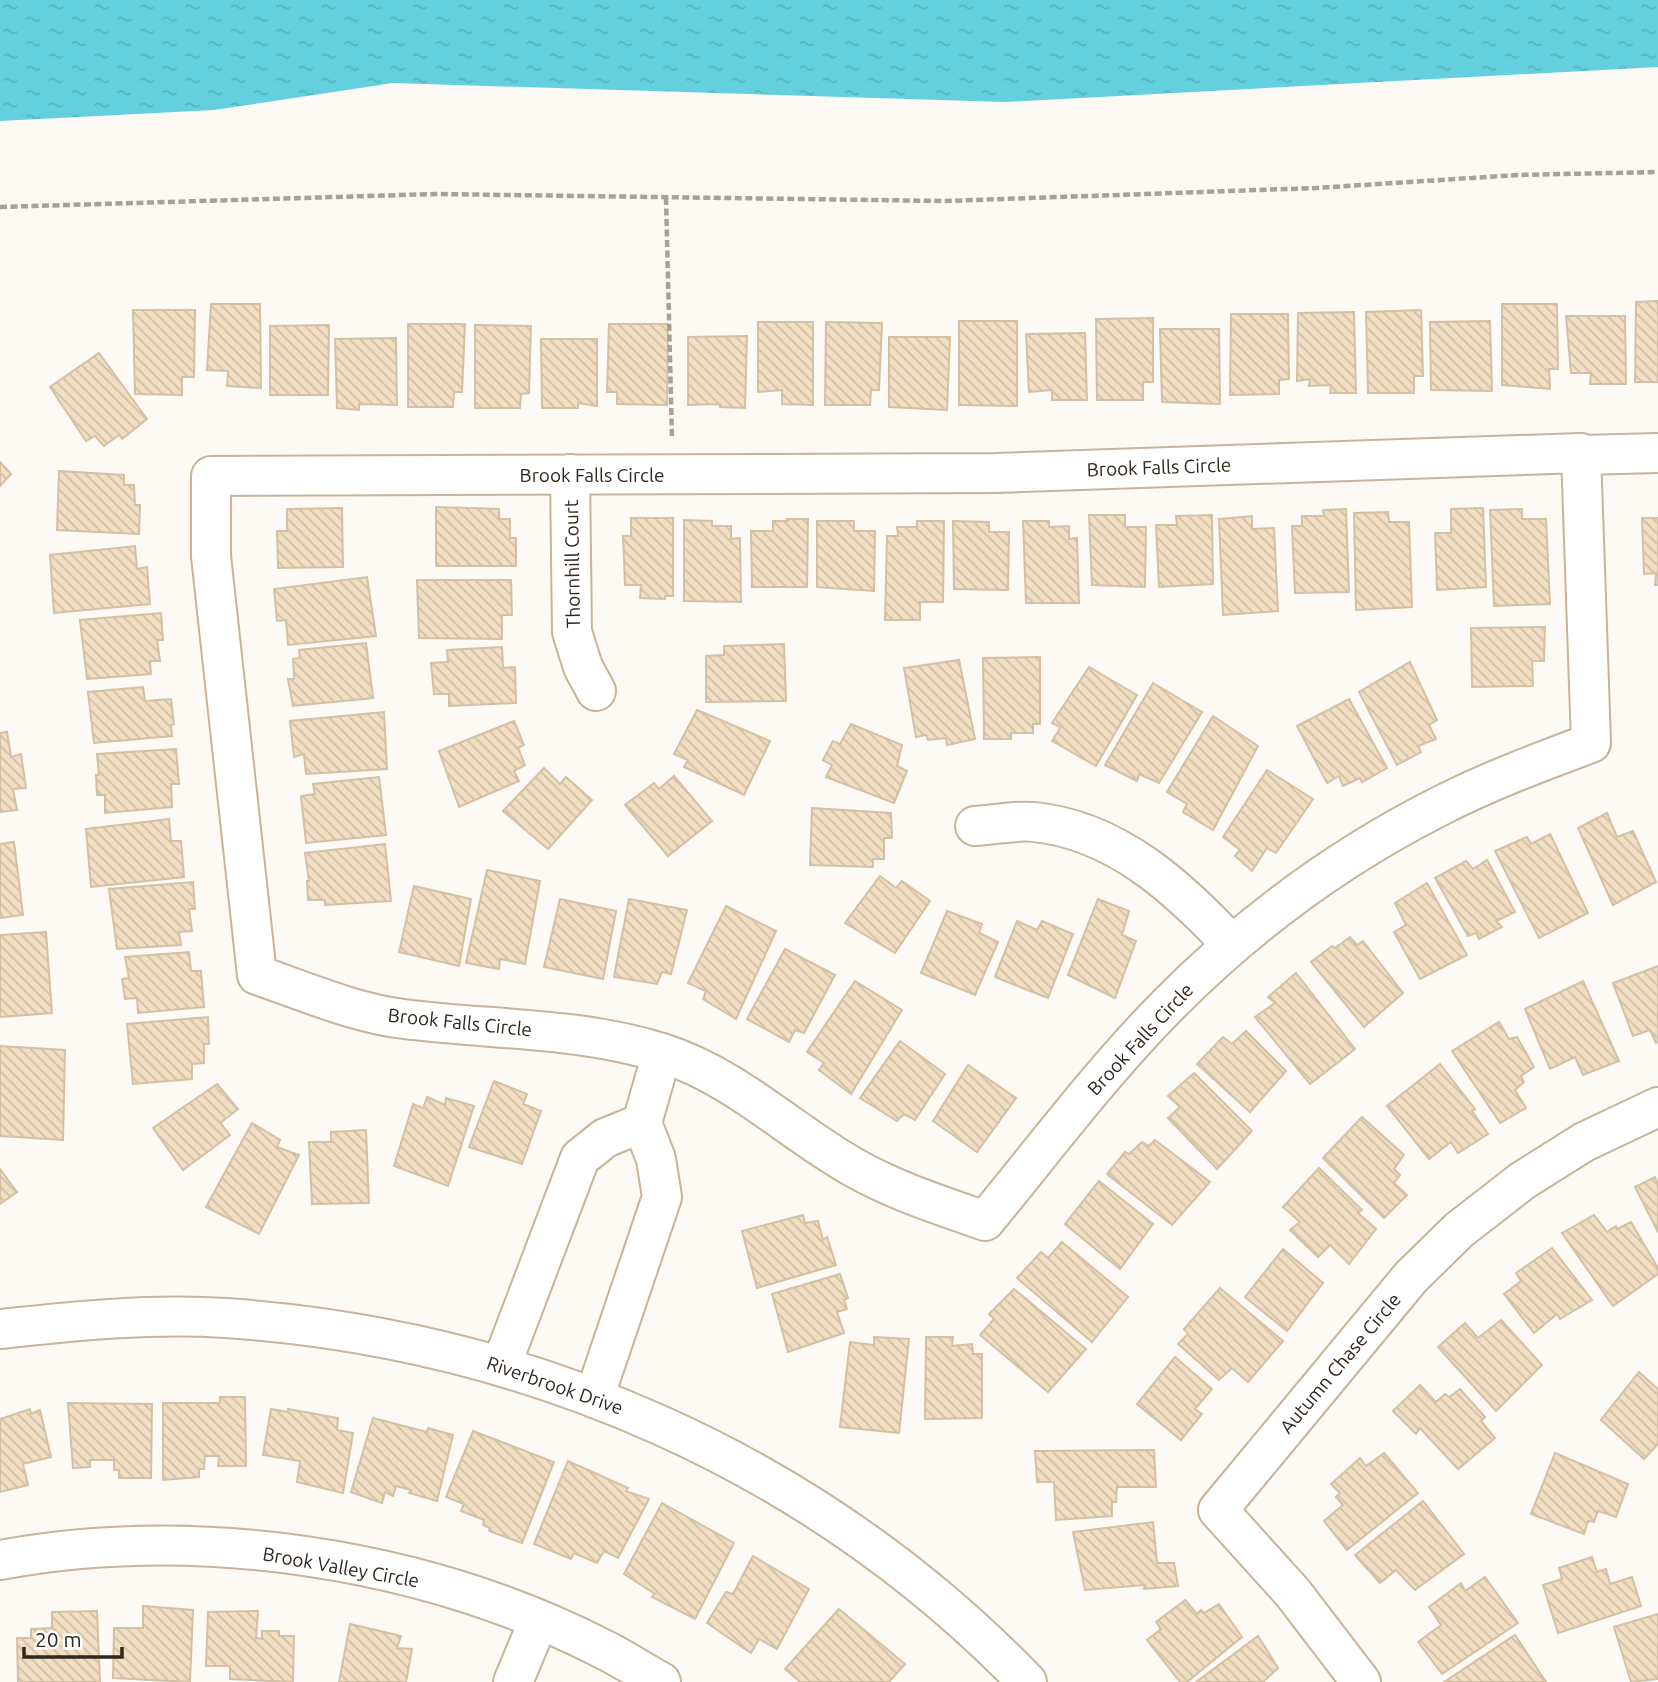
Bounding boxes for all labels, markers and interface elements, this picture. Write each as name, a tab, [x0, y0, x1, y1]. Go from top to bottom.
street label: Brook Falls Circle	[1086, 453, 1232, 481]
street label: Brook Falls Circle	[520, 464, 664, 486]
street label: Thornhill Court	[560, 499, 584, 628]
street label: Brook Falls Circle	[1083, 979, 1197, 1099]
street label: Brook Falls Circle	[387, 1003, 533, 1041]
street label: Autumn Chase Circle	[1275, 1288, 1405, 1438]
street label: Riverbrook Drive	[484, 1351, 626, 1419]
street label: Brook Valley Circle	[261, 1542, 421, 1592]
scale bar	[24, 1616, 122, 1660]
text: 20 m	[35, 1627, 82, 1651]

